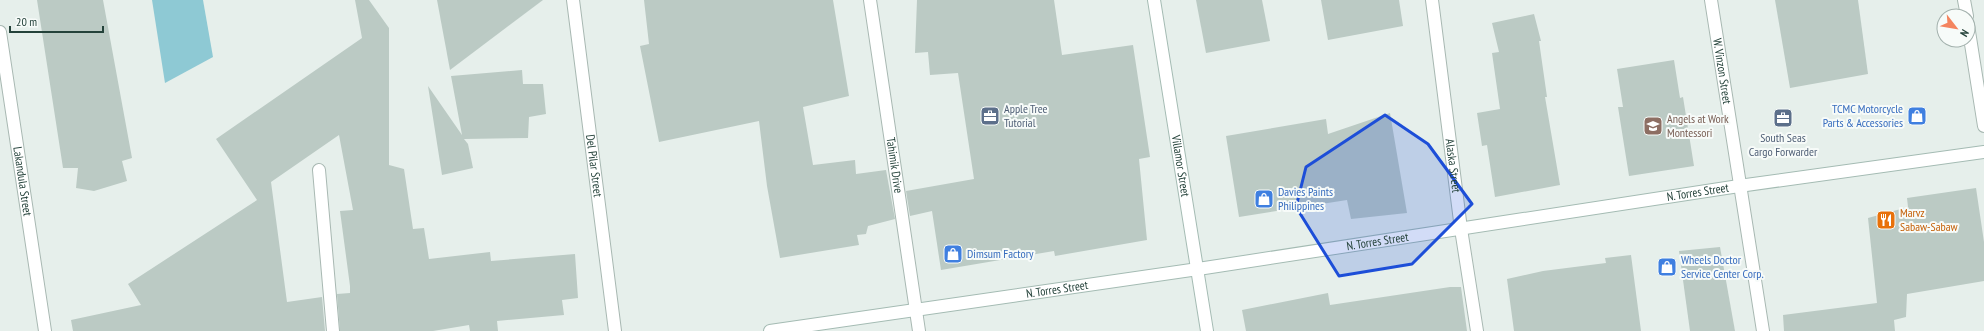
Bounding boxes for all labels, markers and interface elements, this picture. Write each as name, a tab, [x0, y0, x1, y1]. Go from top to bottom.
scale bar	[10, 8, 103, 34]
north arrow	[1936, 8, 1976, 48]
text: 20 m	[16, 14, 37, 29]
text: N	[1957, 27, 1972, 39]
street label: W. Vinzon Street	[1710, 37, 1735, 106]
place label: Apple Tree Tutorial	[1004, 101, 1048, 130]
place label: TCMC Motorcycle Parts & Accessories	[1823, 101, 1903, 130]
office icon: Apple Tree Tutorial	[979, 105, 1001, 127]
shop icon: TCMC Motorcycle Parts & Accessories	[1906, 105, 1928, 127]
office icon: South Seas Cargo Forwarder	[1772, 107, 1794, 129]
place label: Angels at Work Montessori	[1667, 111, 1729, 140]
school or university icon: Angels at Work Montessori	[1642, 115, 1664, 137]
place label: South Seas Cargo Forwarder	[1749, 130, 1818, 159]
street label: Del Pilar Street	[583, 133, 606, 198]
street label: Villamor Street	[1169, 133, 1193, 198]
street label: Tahimik Drive	[883, 136, 906, 194]
street label: Alaska Street	[1443, 138, 1464, 194]
street label: Lakandula Street	[10, 146, 36, 218]
street label: N. Torres Street	[1666, 180, 1730, 204]
place label: Davies Paints Philippines	[1278, 184, 1333, 213]
shop icon: Davies Paints Philippines	[1253, 188, 1275, 210]
place label: Marvz Sabaw-Sabaw	[1900, 205, 1958, 234]
restaurant icon: Marvz Sabaw-Sabaw	[1875, 209, 1897, 231]
street label: N. Torres Street	[1345, 229, 1410, 253]
shop icon: Dimsum Factory	[942, 243, 964, 265]
place label: Dimsum Factory	[967, 246, 1034, 261]
place label: Wheels Doctor Service Center Corp.	[1681, 252, 1764, 281]
shop icon: Wheels Doctor Service Center Corp.	[1656, 256, 1678, 278]
street label: N. Torres Street	[1025, 277, 1090, 301]

